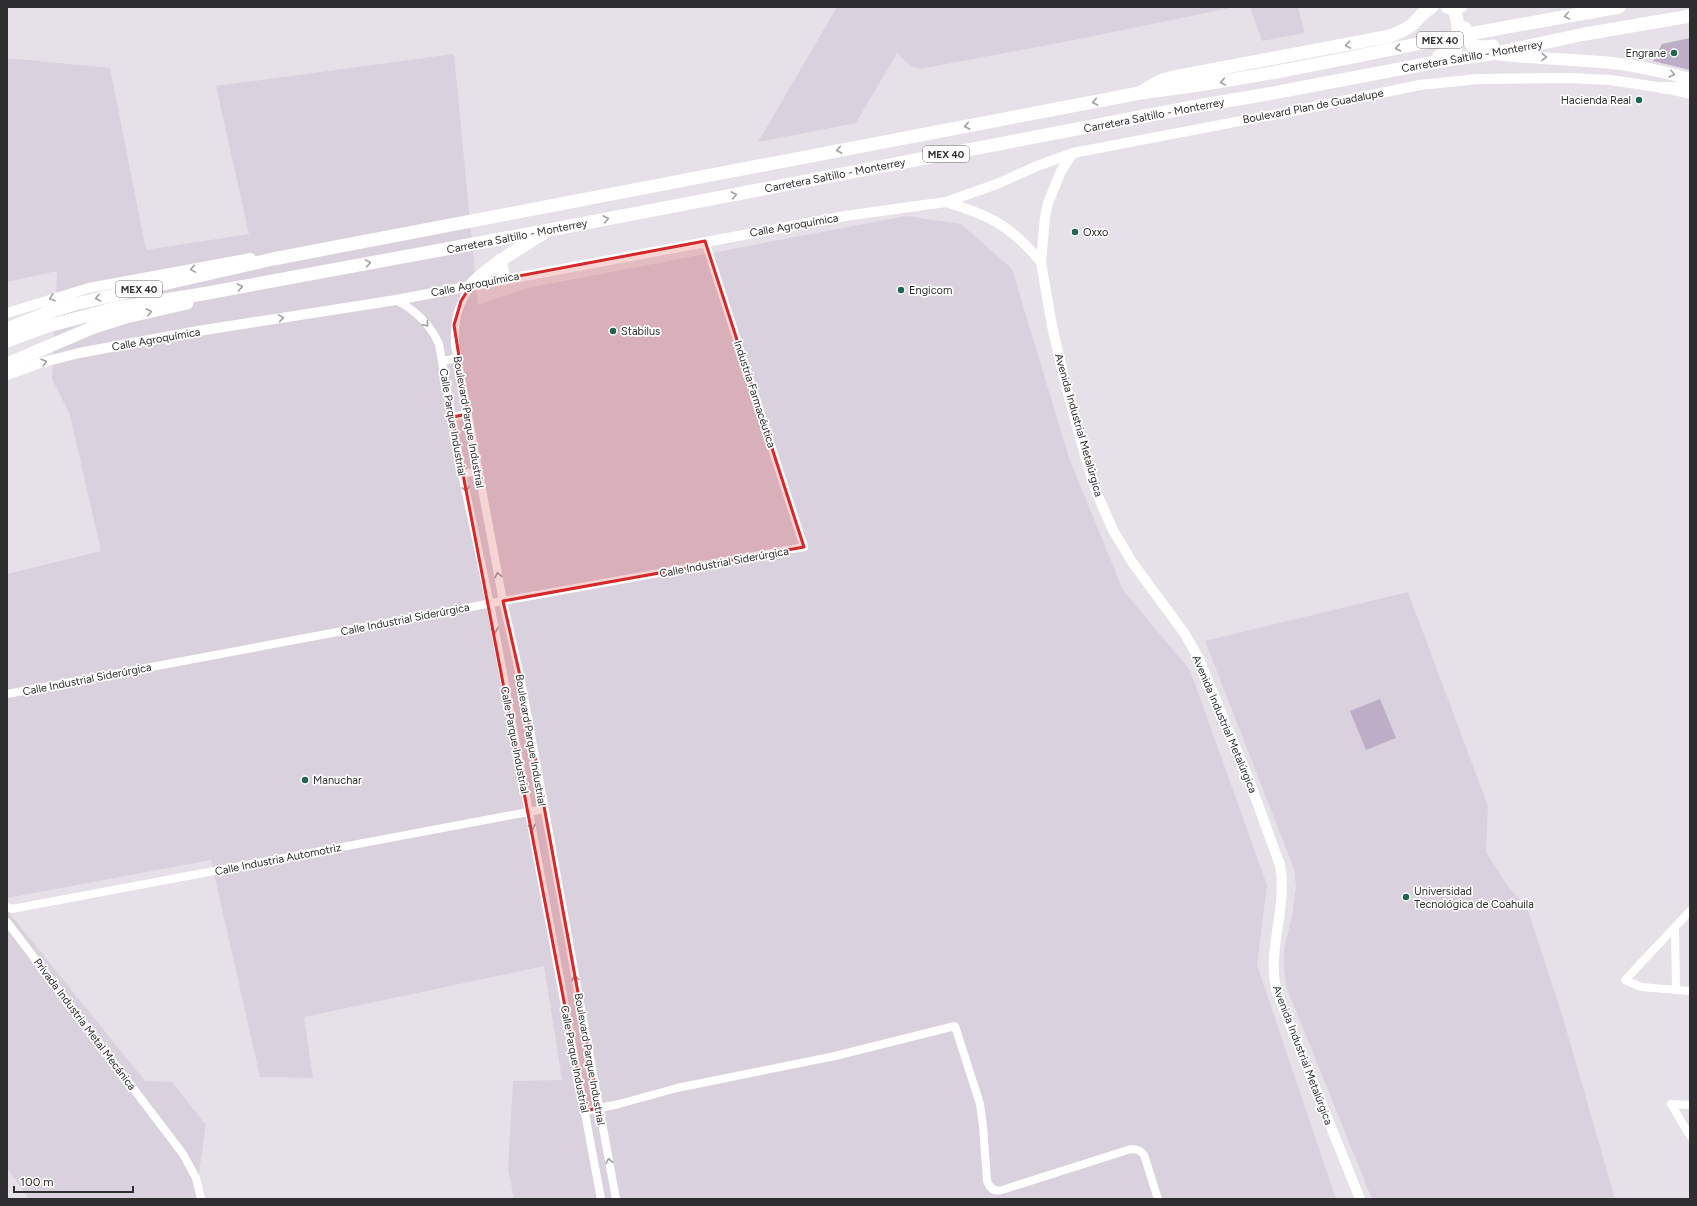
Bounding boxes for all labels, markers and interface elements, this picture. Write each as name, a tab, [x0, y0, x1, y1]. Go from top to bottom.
one-way arrow	[1564, 12, 1570, 20]
road number: MEX 40	[1417, 32, 1463, 48]
street label: Carretera Saltillo - Monterrey	[1401, 38, 1544, 75]
one-way arrow	[1345, 40, 1351, 48]
one-way arrow	[1395, 44, 1401, 52]
place label: Engrane	[1625, 47, 1666, 60]
marker: Engrane	[1669, 48, 1679, 58]
one-way arrow	[1541, 53, 1547, 62]
one-way arrow	[1669, 70, 1675, 78]
one-way arrow	[1220, 77, 1226, 86]
street label: Boulevard Plan de Guadalupe	[1242, 86, 1385, 127]
place label: Hacienda Real	[1561, 94, 1631, 107]
street label: Carretera Saltillo - Monterrey	[1083, 95, 1226, 136]
marker: Hacienda Real	[1634, 95, 1644, 105]
one-way arrow	[1092, 97, 1098, 106]
one-way arrow	[964, 121, 970, 130]
one-way arrow	[836, 146, 842, 154]
road number: MEX 40	[923, 146, 969, 162]
street label: Carretera Saltillo - Monterrey	[764, 155, 907, 196]
one-way arrow	[731, 191, 737, 199]
street label: Calle Agroquímica	[749, 211, 839, 240]
one-way arrow	[603, 215, 609, 224]
street label: Carretera Saltillo - Monterrey	[446, 216, 589, 257]
place label: Oxxo	[1083, 226, 1108, 239]
marker: Oxxo	[1070, 227, 1080, 237]
one-way arrow	[365, 260, 371, 268]
one-way arrow	[190, 264, 196, 272]
street label: Calle Agroquímica	[430, 270, 520, 299]
road number: MEX 40	[116, 281, 162, 297]
one-way arrow	[237, 283, 244, 292]
place label: Engicom	[909, 284, 952, 297]
marker: Engicom	[896, 285, 906, 295]
one-way arrow	[49, 294, 56, 302]
one-way arrow	[95, 294, 101, 302]
one-way arrow	[145, 309, 152, 317]
one-way arrow	[278, 314, 285, 323]
one-way arrow	[421, 319, 428, 326]
street label: Calle Agroquímica	[111, 325, 201, 354]
place label: Stabilus	[621, 325, 660, 338]
marker: Stabilus	[608, 326, 618, 336]
street label: Industria Farmacéutica	[731, 339, 778, 450]
street label: Avenida Industrial Metalúrgica	[1052, 352, 1105, 498]
street label: Boulevard Parque Industrial	[450, 355, 487, 489]
one-way arrow	[40, 358, 47, 367]
street label: Calle Parque Industrial	[437, 367, 468, 477]
one-way arrow	[461, 486, 469, 492]
street label: Calle Industrial Siderúrgica	[658, 545, 790, 580]
one-way arrow	[495, 572, 503, 578]
street label: Calle Industrial Siderúrgica	[340, 601, 471, 638]
one-way arrow	[490, 627, 499, 633]
street label: Avenida Industrial Metalúrgica	[1190, 653, 1259, 795]
street label: Calle Industrial Siderúrgica	[22, 661, 153, 698]
street label: Boulevard Parque Industrial	[512, 673, 549, 807]
street label: Calle Parque Industrial	[498, 685, 531, 795]
place label: Manuchar	[313, 774, 362, 787]
marker: Manuchar	[300, 775, 310, 785]
one-way arrow	[527, 824, 535, 830]
street label: Calle Industria Automotriz	[214, 841, 342, 878]
place label: Universidad Tecnológica de Coahuila	[1414, 885, 1534, 911]
marker: Universidad Tecnológica de Coahuila	[1401, 892, 1411, 902]
street label: Privada Industria Metal Mecánica	[31, 956, 138, 1093]
one-way arrow	[571, 975, 580, 981]
street label: Avenida Industrial Metalúrgica	[1270, 984, 1335, 1127]
street label: Boulevard Parque Industrial	[571, 992, 608, 1126]
street label: Calle Parque Industrial	[558, 1004, 591, 1114]
one-way arrow	[605, 1158, 613, 1164]
scale bar	[14, 1168, 133, 1194]
text: 100 m	[20, 1175, 54, 1189]

